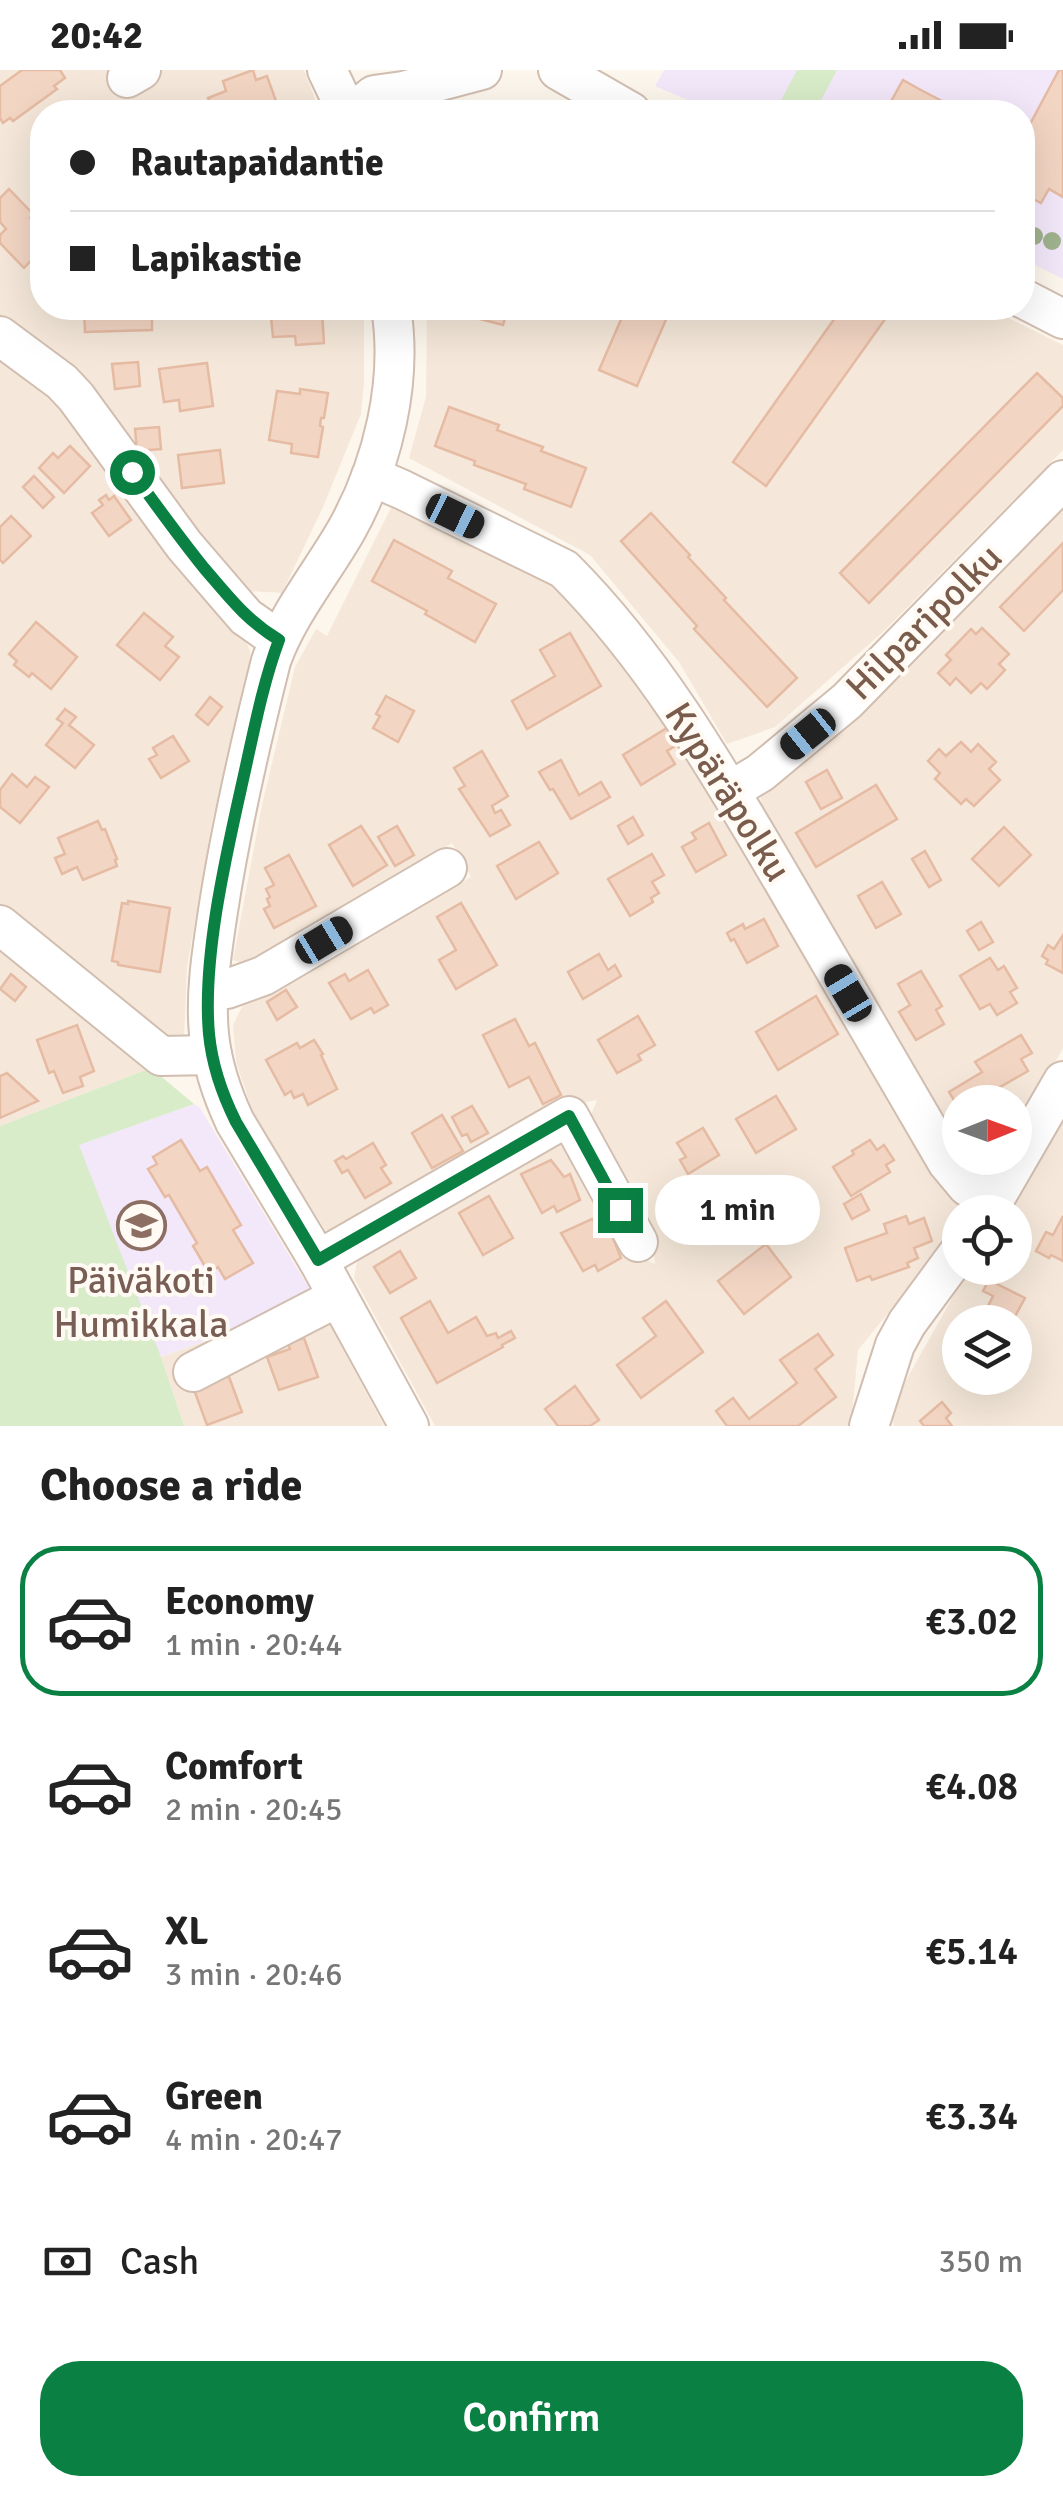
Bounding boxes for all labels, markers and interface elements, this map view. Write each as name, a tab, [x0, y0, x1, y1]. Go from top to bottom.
text: 20:42	[50, 12, 143, 59]
text: Rautapaidantie	[130, 139, 384, 186]
text: Lapikastie	[130, 235, 302, 282]
route start	[110, 450, 155, 495]
car	[421, 489, 489, 543]
street label: Hilparipolku	[836, 534, 1012, 710]
street label: Kypäräpolku	[654, 694, 802, 890]
car	[775, 703, 841, 765]
car	[291, 912, 357, 968]
car	[820, 960, 876, 1026]
north arrow	[942, 1085, 1032, 1175]
map controls	[942, 1085, 1032, 1395]
callout: 1 min	[655, 1175, 820, 1245]
route end	[598, 1188, 643, 1233]
text: 1 min	[699, 1190, 776, 1229]
button: locate	[942, 1195, 1032, 1285]
school or university icon: Päiväkoti Humikkala	[115, 1200, 167, 1252]
place label: Päiväkoti Humikkala	[54, 1257, 228, 1348]
button: layers	[942, 1305, 1032, 1395]
text: Choose a ride	[40, 1458, 303, 1513]
icon: car	[45, 1576, 135, 1666]
text: Economy	[165, 1578, 314, 1625]
text: €3.02	[925, 1598, 1018, 1645]
text: 1 min · 20:44	[165, 1625, 343, 1664]
icon: car	[45, 1741, 135, 1831]
text: Comfort	[165, 1743, 303, 1790]
text: €4.08	[925, 1763, 1018, 1810]
text: 2 min · 20:45	[165, 1790, 343, 1829]
icon: car	[45, 1906, 135, 1996]
text: XL	[165, 1908, 208, 1955]
text: €5.14	[925, 1928, 1018, 1975]
text: 3 min · 20:46	[165, 1955, 343, 1994]
icon: car	[45, 2071, 135, 2161]
text: Green	[165, 2073, 263, 2120]
text: €3.34	[925, 2093, 1018, 2140]
text: 4 min · 20:47	[165, 2120, 343, 2159]
icon: cash	[40, 2234, 95, 2289]
text: Cash	[120, 2238, 199, 2285]
text: 350 m	[939, 2242, 1023, 2281]
button: Confirm	[40, 2361, 1023, 2476]

